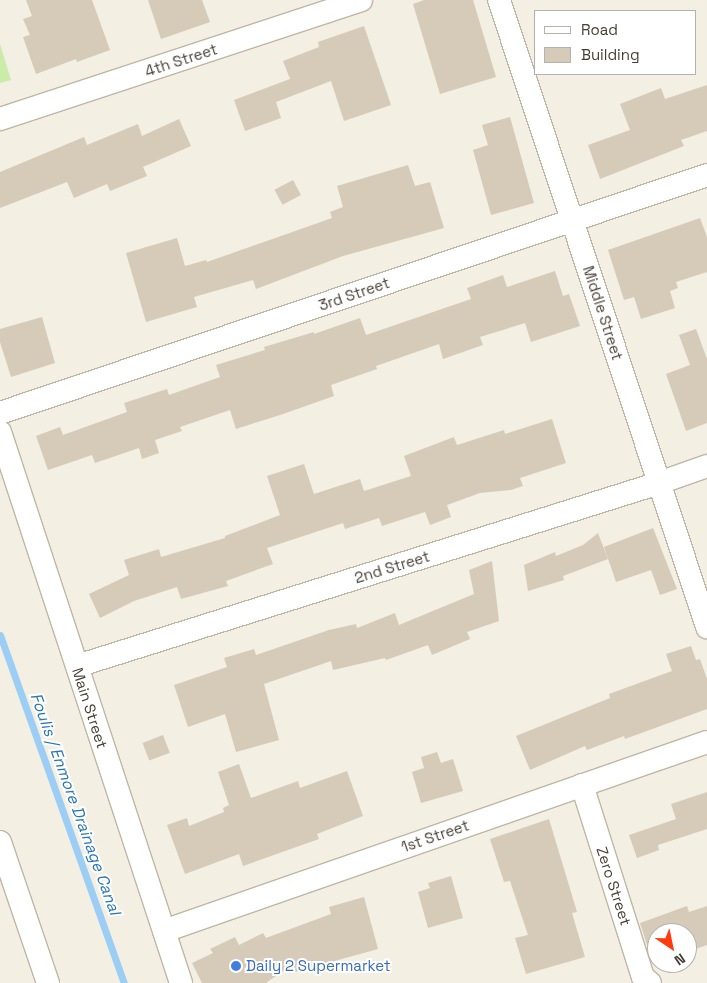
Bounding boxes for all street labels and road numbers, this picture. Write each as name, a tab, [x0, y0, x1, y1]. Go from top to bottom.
street label: 4th Street	[142, 40, 220, 80]
street label: Middle Street	[579, 264, 627, 362]
street label: 3rd Street	[316, 273, 392, 315]
street label: 2nd Street	[352, 547, 432, 587]
street label: Main Street	[68, 665, 112, 751]
street label: 1st Street	[399, 816, 471, 856]
street label: Zero Street	[593, 844, 635, 928]

